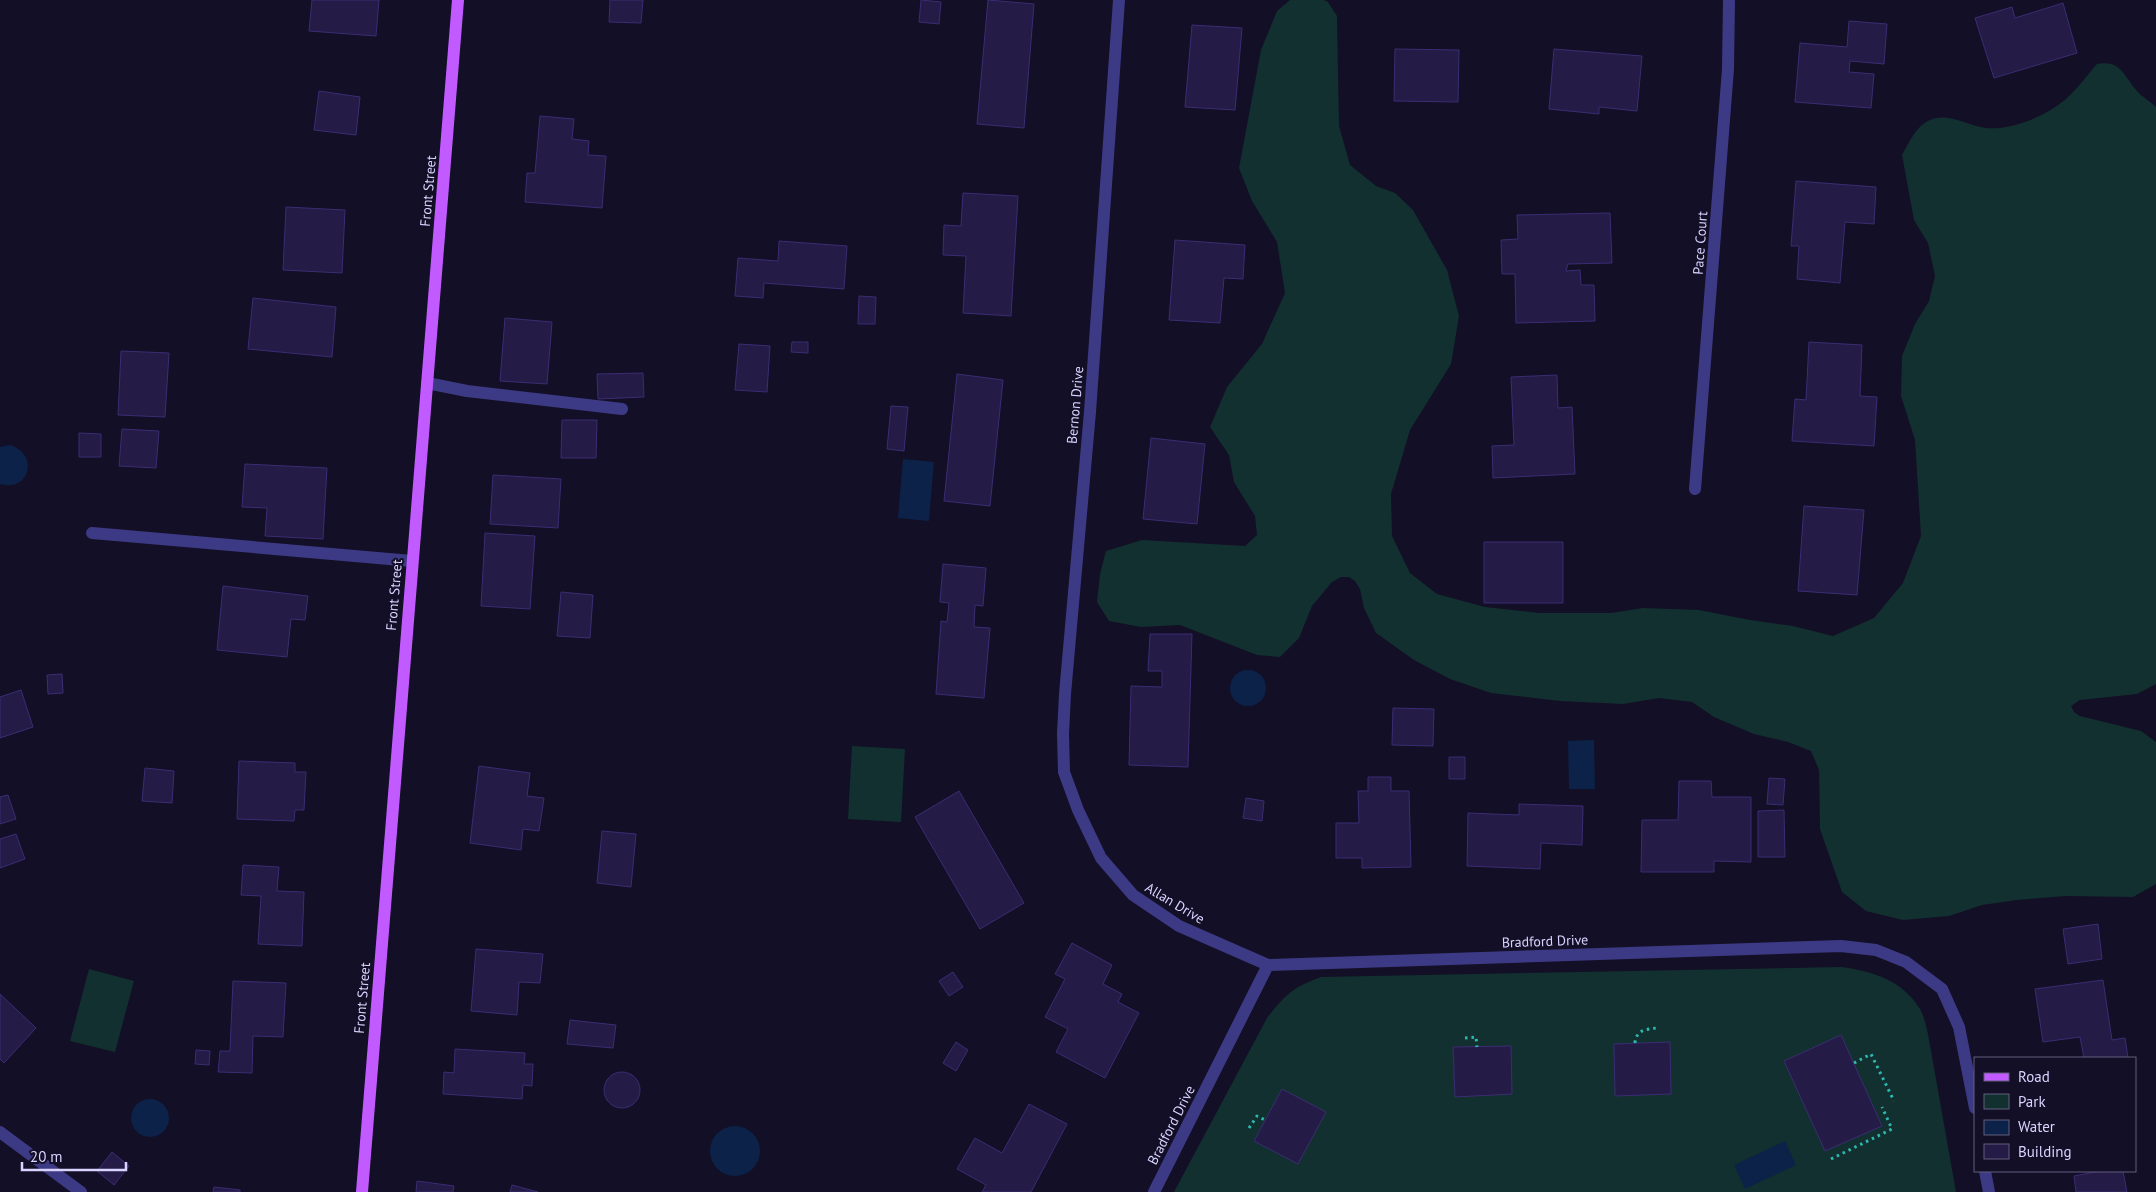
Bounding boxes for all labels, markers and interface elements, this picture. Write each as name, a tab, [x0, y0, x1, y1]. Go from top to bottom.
street label: Front Street	[416, 154, 440, 227]
street label: Pace Court	[1689, 210, 1711, 275]
street label: Bernon Drive	[1063, 365, 1087, 445]
street label: Front Street	[382, 558, 406, 631]
street label: Allan Drive	[1142, 878, 1208, 928]
street label: Bradford Drive	[1501, 930, 1589, 952]
street label: Front Street	[350, 961, 374, 1034]
legend	[1974, 1057, 2136, 1172]
text: Road	[2018, 1067, 2050, 1086]
street label: Bradford Drive	[1143, 1082, 1199, 1168]
text: Park	[2018, 1092, 2046, 1111]
text: Water	[2018, 1117, 2055, 1136]
scale bar	[22, 1140, 126, 1172]
text: Building	[2018, 1142, 2072, 1161]
text: 20 m	[30, 1147, 63, 1166]

